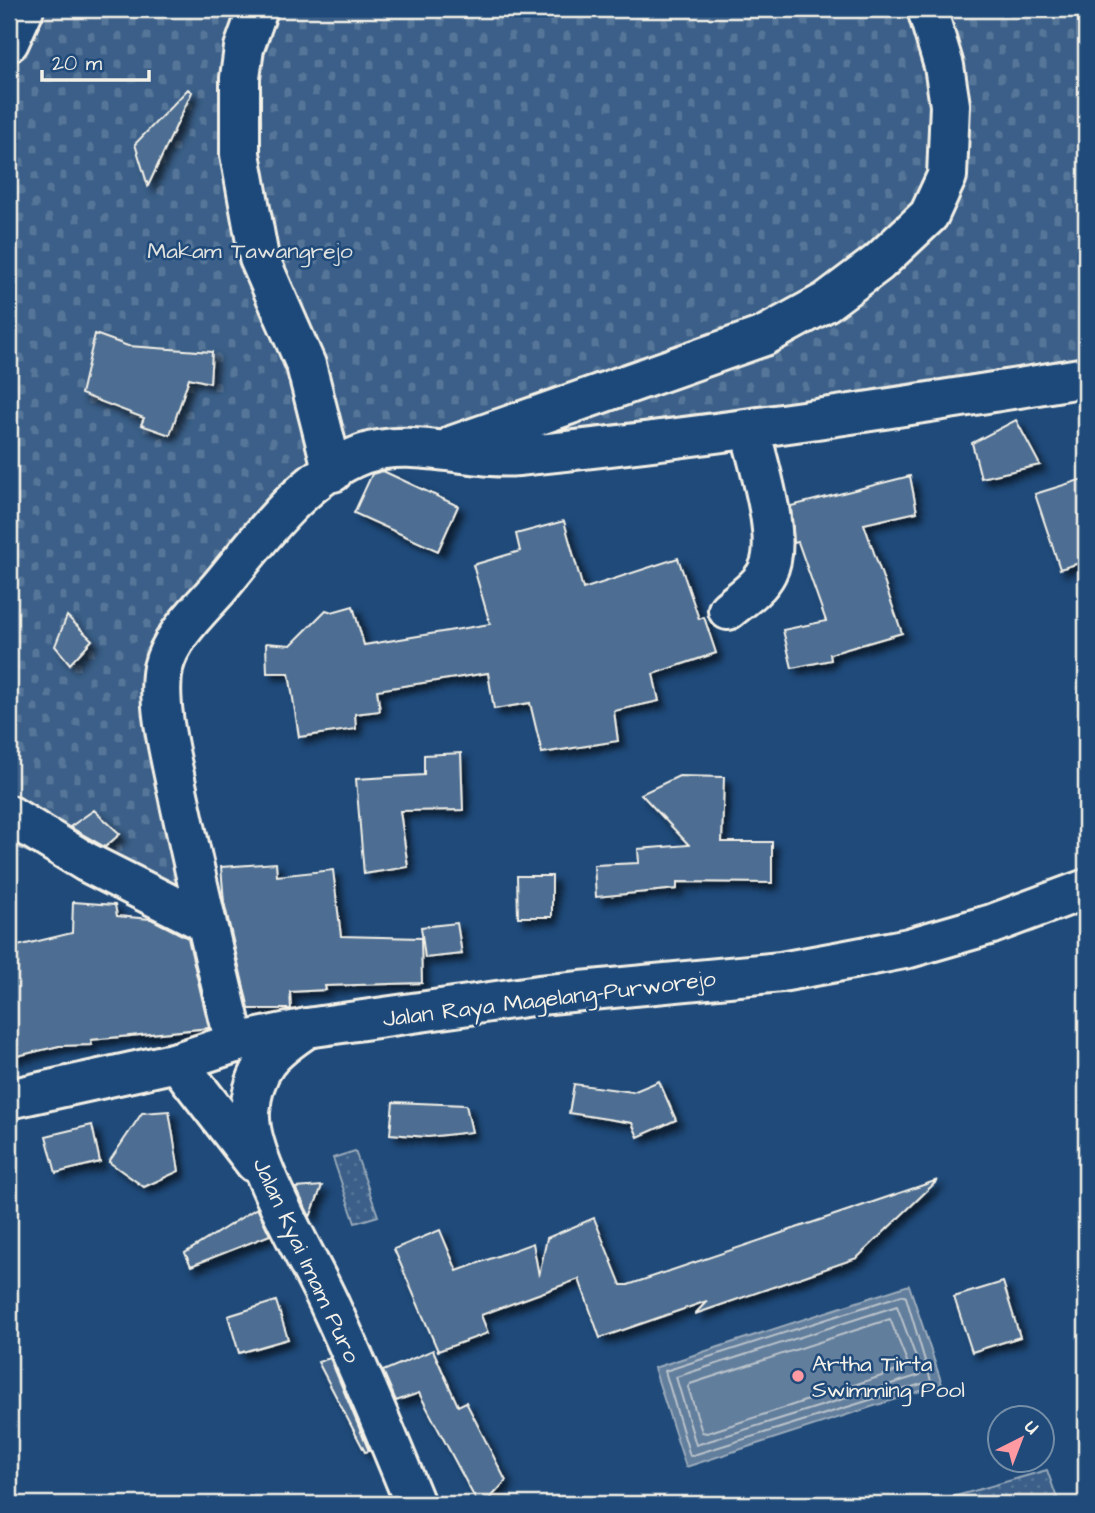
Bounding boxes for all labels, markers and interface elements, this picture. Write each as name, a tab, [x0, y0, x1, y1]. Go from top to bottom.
scale bar	[42, 38, 149, 82]
text: 20 m	[52, 49, 103, 78]
park label: Makam Tawangrejo	[147, 235, 353, 268]
street label: Jalan Raya Magelang-Purworejo	[381, 963, 718, 1036]
street label: Jalan Kyai Imam Puro	[244, 1153, 368, 1369]
place label: Artha Tirta Swimming Pool	[812, 1348, 965, 1407]
marker: Artha Tirta Swimming Pool	[790, 1368, 806, 1384]
north arrow	[986, 1404, 1056, 1474]
text: U	[1018, 1414, 1045, 1441]

